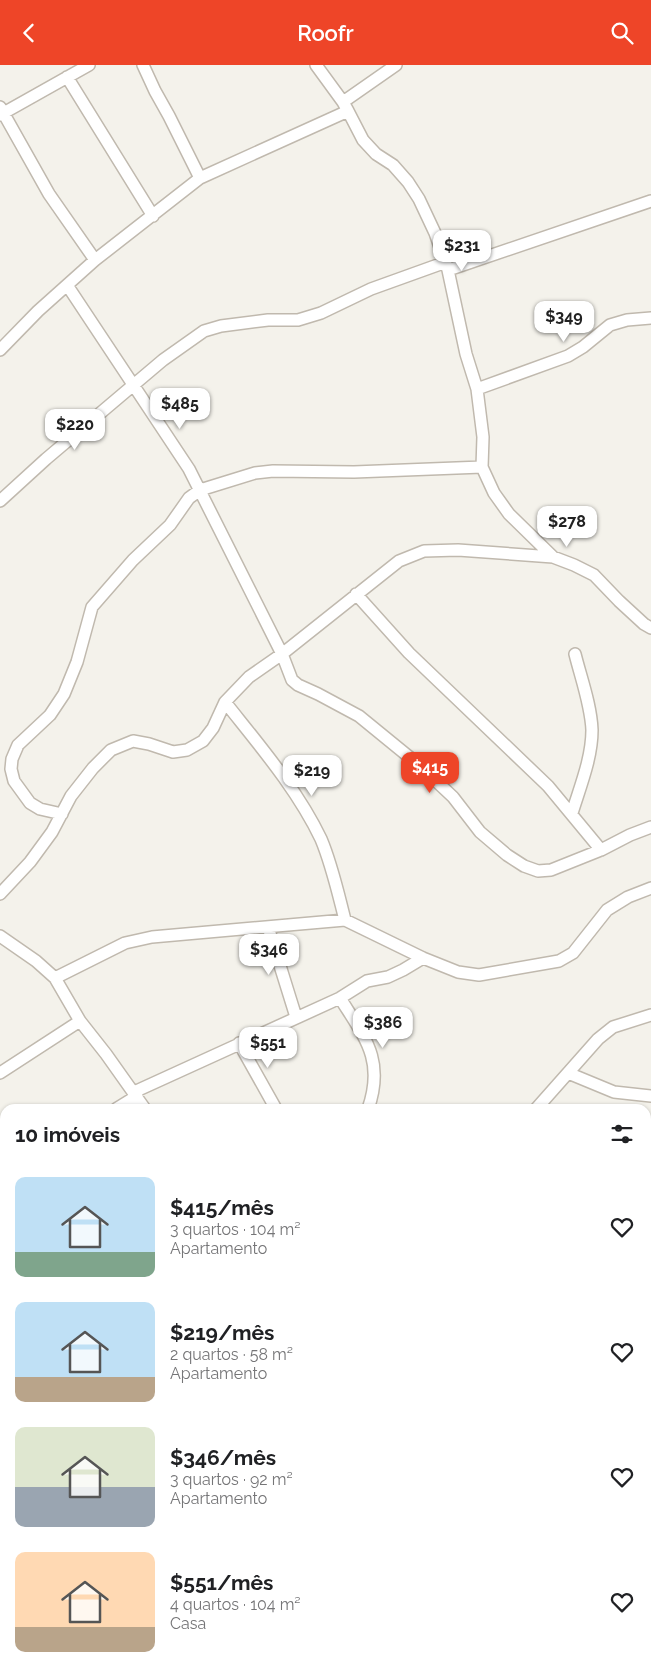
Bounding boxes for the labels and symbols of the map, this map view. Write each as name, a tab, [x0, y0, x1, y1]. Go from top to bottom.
pin: $231	[432, 229, 492, 272]
pin: $349	[534, 301, 594, 343]
pin: $485	[150, 387, 210, 430]
pin: $220	[45, 409, 105, 451]
pin: $278	[537, 505, 597, 548]
pin: $415	[400, 751, 460, 794]
pin: $219	[282, 755, 342, 797]
pin: $346	[239, 933, 299, 976]
pin: $386	[353, 1007, 413, 1049]
pin: $551	[238, 1027, 298, 1069]

